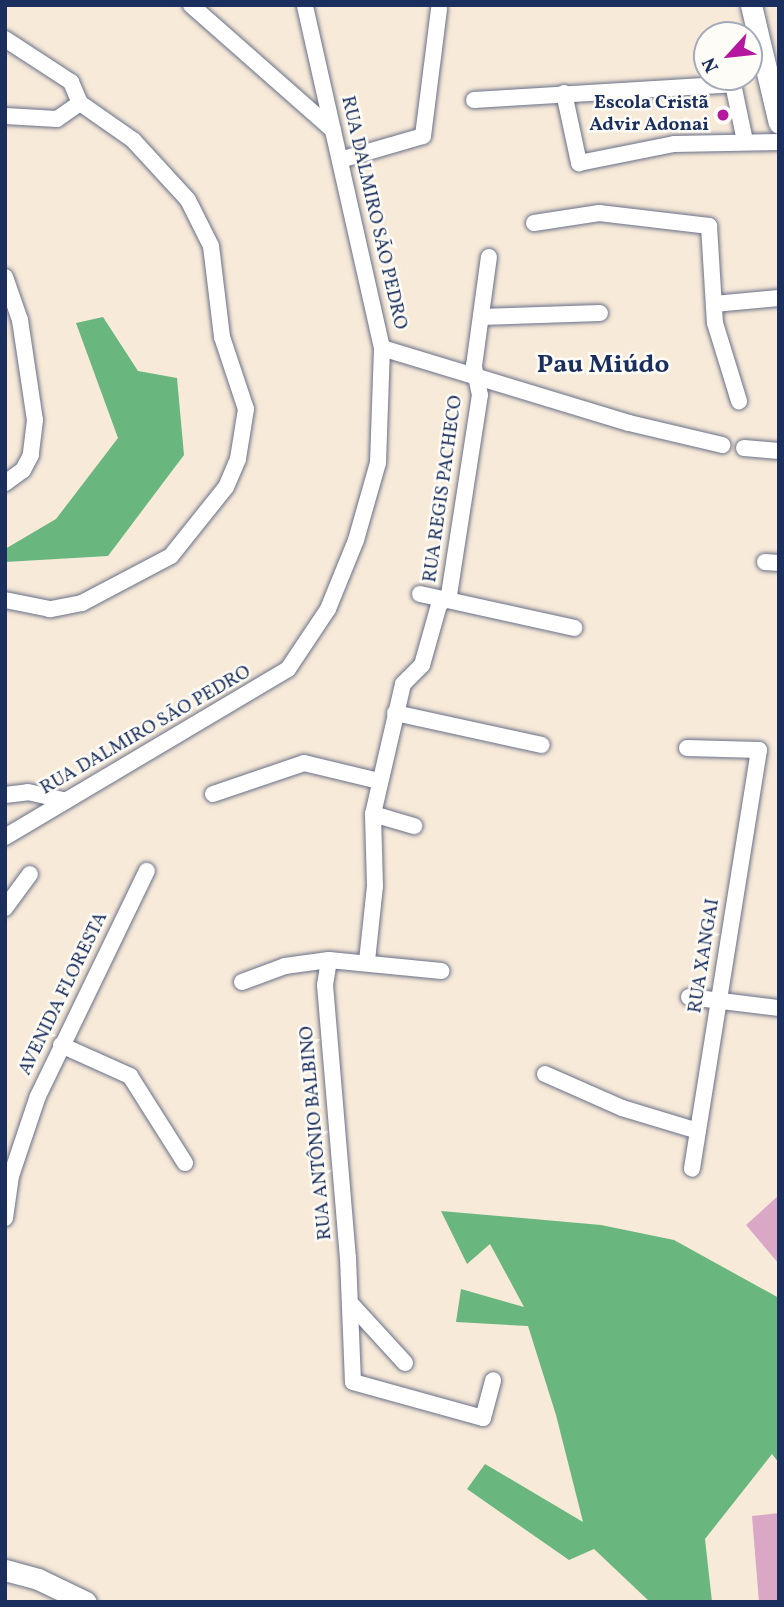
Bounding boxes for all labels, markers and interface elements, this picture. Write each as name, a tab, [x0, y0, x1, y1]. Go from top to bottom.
north arrow	[693, 21, 763, 91]
text: N	[696, 53, 726, 77]
place label: Escola Cristã Advir Adonai	[589, 93, 709, 137]
street label: RUA DALMIRO SÃO PEDRO	[335, 94, 411, 332]
marker: Escola Cristã Advir Adonai	[715, 107, 731, 123]
district label: Pau Miúdo	[537, 350, 669, 382]
street label: RUA REGIS PACHECO	[420, 394, 468, 584]
street label: RUA DALMIRO SÃO PEDRO	[37, 661, 255, 801]
street label: RUA XANGAI	[685, 897, 725, 1015]
street label: AVENIDA FLORESTA	[15, 909, 113, 1079]
street label: RUA ANTÔNIO BALBINO	[296, 1025, 338, 1241]

